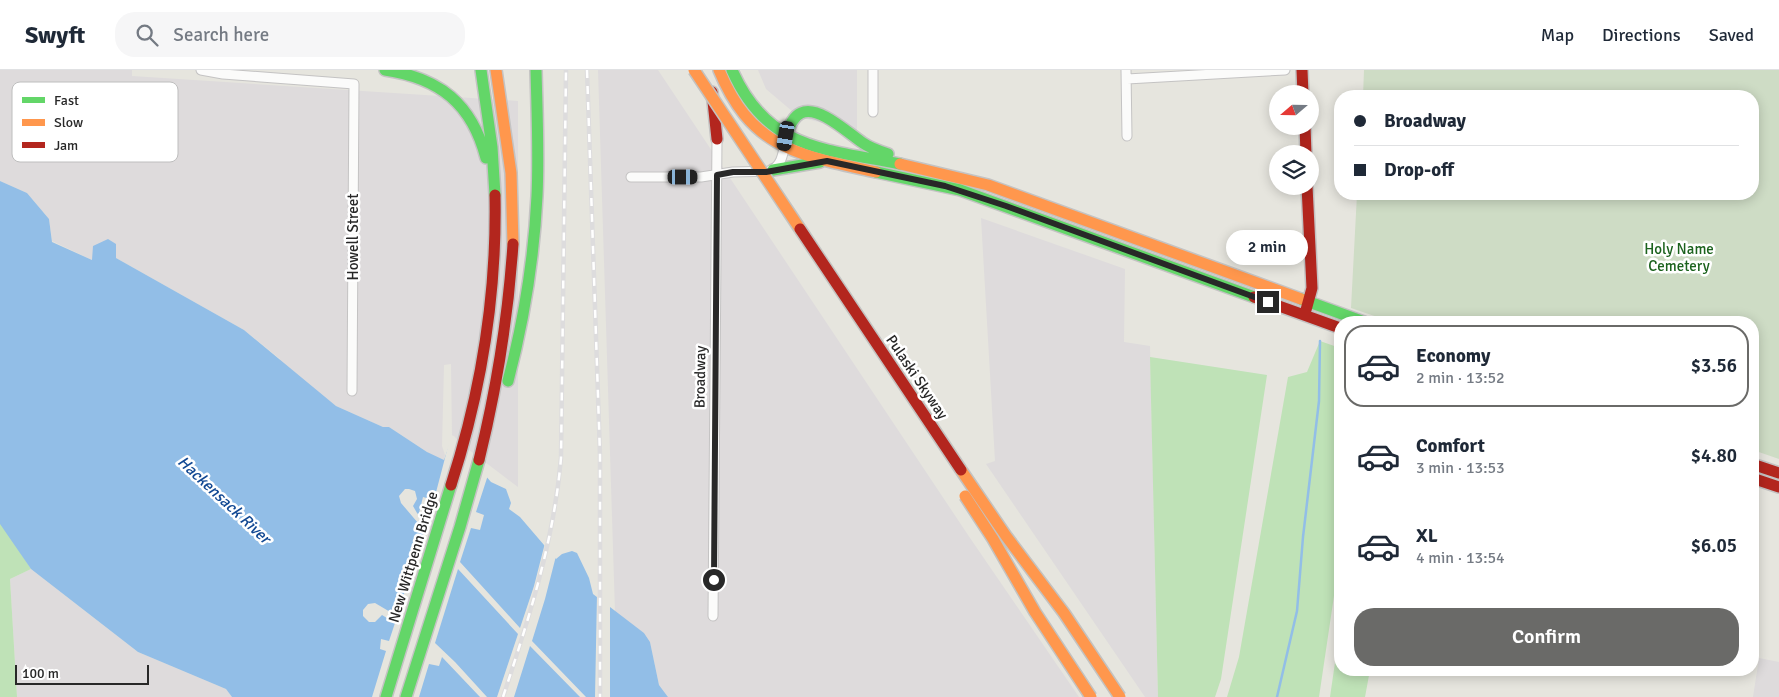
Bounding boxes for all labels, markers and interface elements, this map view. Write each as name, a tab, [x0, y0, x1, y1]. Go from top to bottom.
search box	[115, 12, 465, 57]
text: Swyft	[25, 20, 85, 50]
icon: search	[133, 21, 161, 49]
text: Search here	[173, 23, 269, 47]
text: Map	[1541, 24, 1574, 46]
text: Directions	[1602, 24, 1681, 46]
text: Saved	[1709, 24, 1754, 46]
legend	[12, 82, 178, 162]
north arrow	[1269, 85, 1319, 135]
map controls	[1269, 85, 1319, 195]
text: Fast	[54, 92, 79, 109]
text: Broadway	[1384, 109, 1466, 133]
text: Slow	[54, 114, 83, 131]
car	[776, 120, 795, 152]
text: Jam	[54, 137, 78, 154]
button: layers	[1269, 145, 1319, 195]
text: Drop-off	[1384, 158, 1454, 182]
car	[668, 170, 698, 185]
street label: Howell Street	[344, 194, 362, 280]
callout: 2 min	[1227, 230, 1309, 264]
text: 2 min	[1248, 237, 1286, 257]
park label: Holy Name Cemetery	[1644, 240, 1714, 275]
route end	[1257, 291, 1279, 313]
street label: Pulaski Skyway	[882, 331, 952, 423]
icon: car	[1356, 344, 1401, 389]
text: Economy	[1416, 344, 1490, 368]
street label: Broadway	[690, 346, 710, 408]
text: $3.56	[1691, 354, 1737, 378]
text: 2 min · 13:52	[1416, 368, 1505, 388]
icon: car	[1356, 434, 1401, 479]
text: Comfort	[1416, 434, 1485, 458]
text: $4.80	[1691, 444, 1737, 468]
water label: Hackensack River	[173, 452, 276, 550]
text: 3 min · 13:53	[1416, 458, 1505, 478]
street label: New Wittpenn Bridge	[384, 489, 442, 625]
icon: car	[1356, 524, 1401, 569]
text: XL	[1416, 524, 1438, 548]
text: $6.05	[1691, 534, 1737, 558]
text: 4 min · 13:54	[1416, 548, 1505, 568]
route start	[703, 569, 725, 591]
button: Confirm	[1354, 608, 1739, 666]
scale bar	[15, 662, 149, 685]
text: 100 m	[22, 665, 59, 682]

